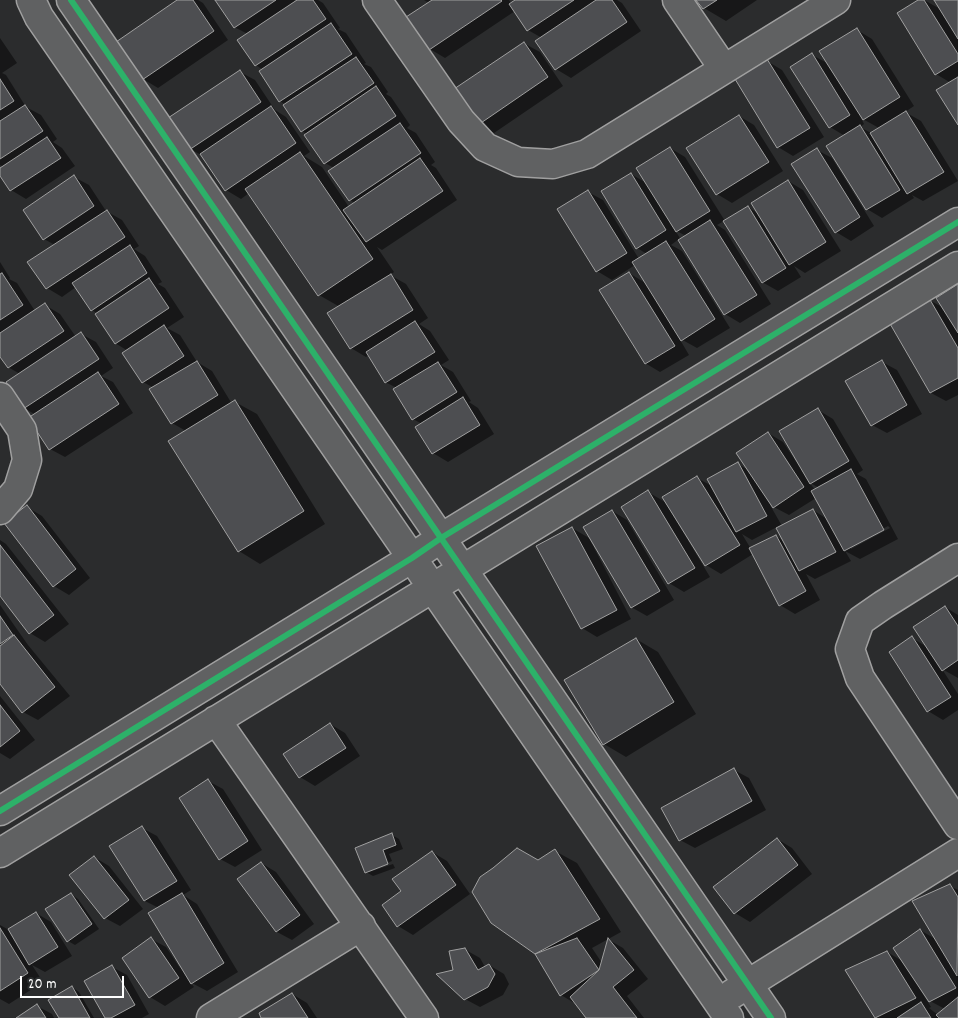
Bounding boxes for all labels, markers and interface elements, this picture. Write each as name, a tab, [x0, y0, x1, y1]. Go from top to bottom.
scale bar	[22, 966, 126, 998]
text: 20 m	[28, 974, 56, 996]

